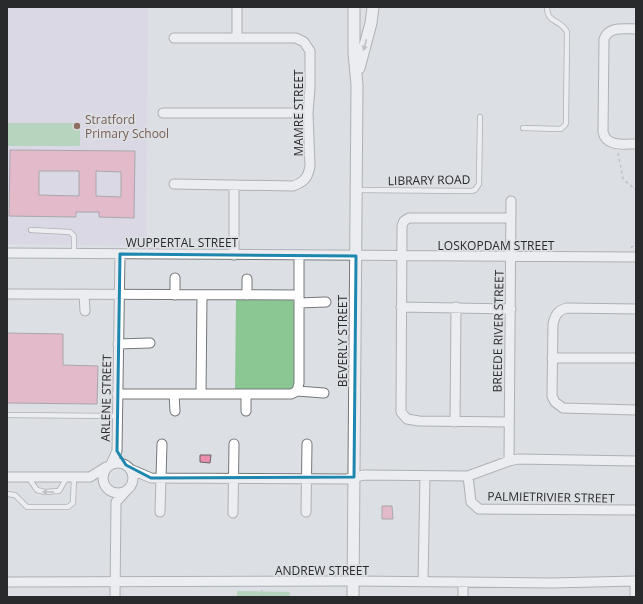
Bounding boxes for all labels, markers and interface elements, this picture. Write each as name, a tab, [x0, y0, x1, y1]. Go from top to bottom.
one-way arrow	[362, 39, 368, 51]
street label: MAMRE STREET	[290, 69, 307, 156]
place label: Stratford Primary School	[85, 111, 169, 142]
marker: Stratford Primary School	[72, 121, 82, 131]
street label: LIBRARY ROAD	[388, 171, 470, 189]
street label: WUPPERTAL STREET	[126, 234, 239, 251]
street label: LOSKOPDAM STREET	[438, 237, 555, 254]
street label: BREEDE RIVER STREET	[488, 269, 508, 392]
street label: BEVERLY STREET	[334, 294, 351, 387]
street label: ARLENE STREET	[97, 354, 115, 442]
street label: PALMIETRIVIER STREET	[487, 487, 615, 507]
one-way arrow	[42, 488, 54, 495]
street label: ANDREW STREET	[275, 562, 369, 579]

